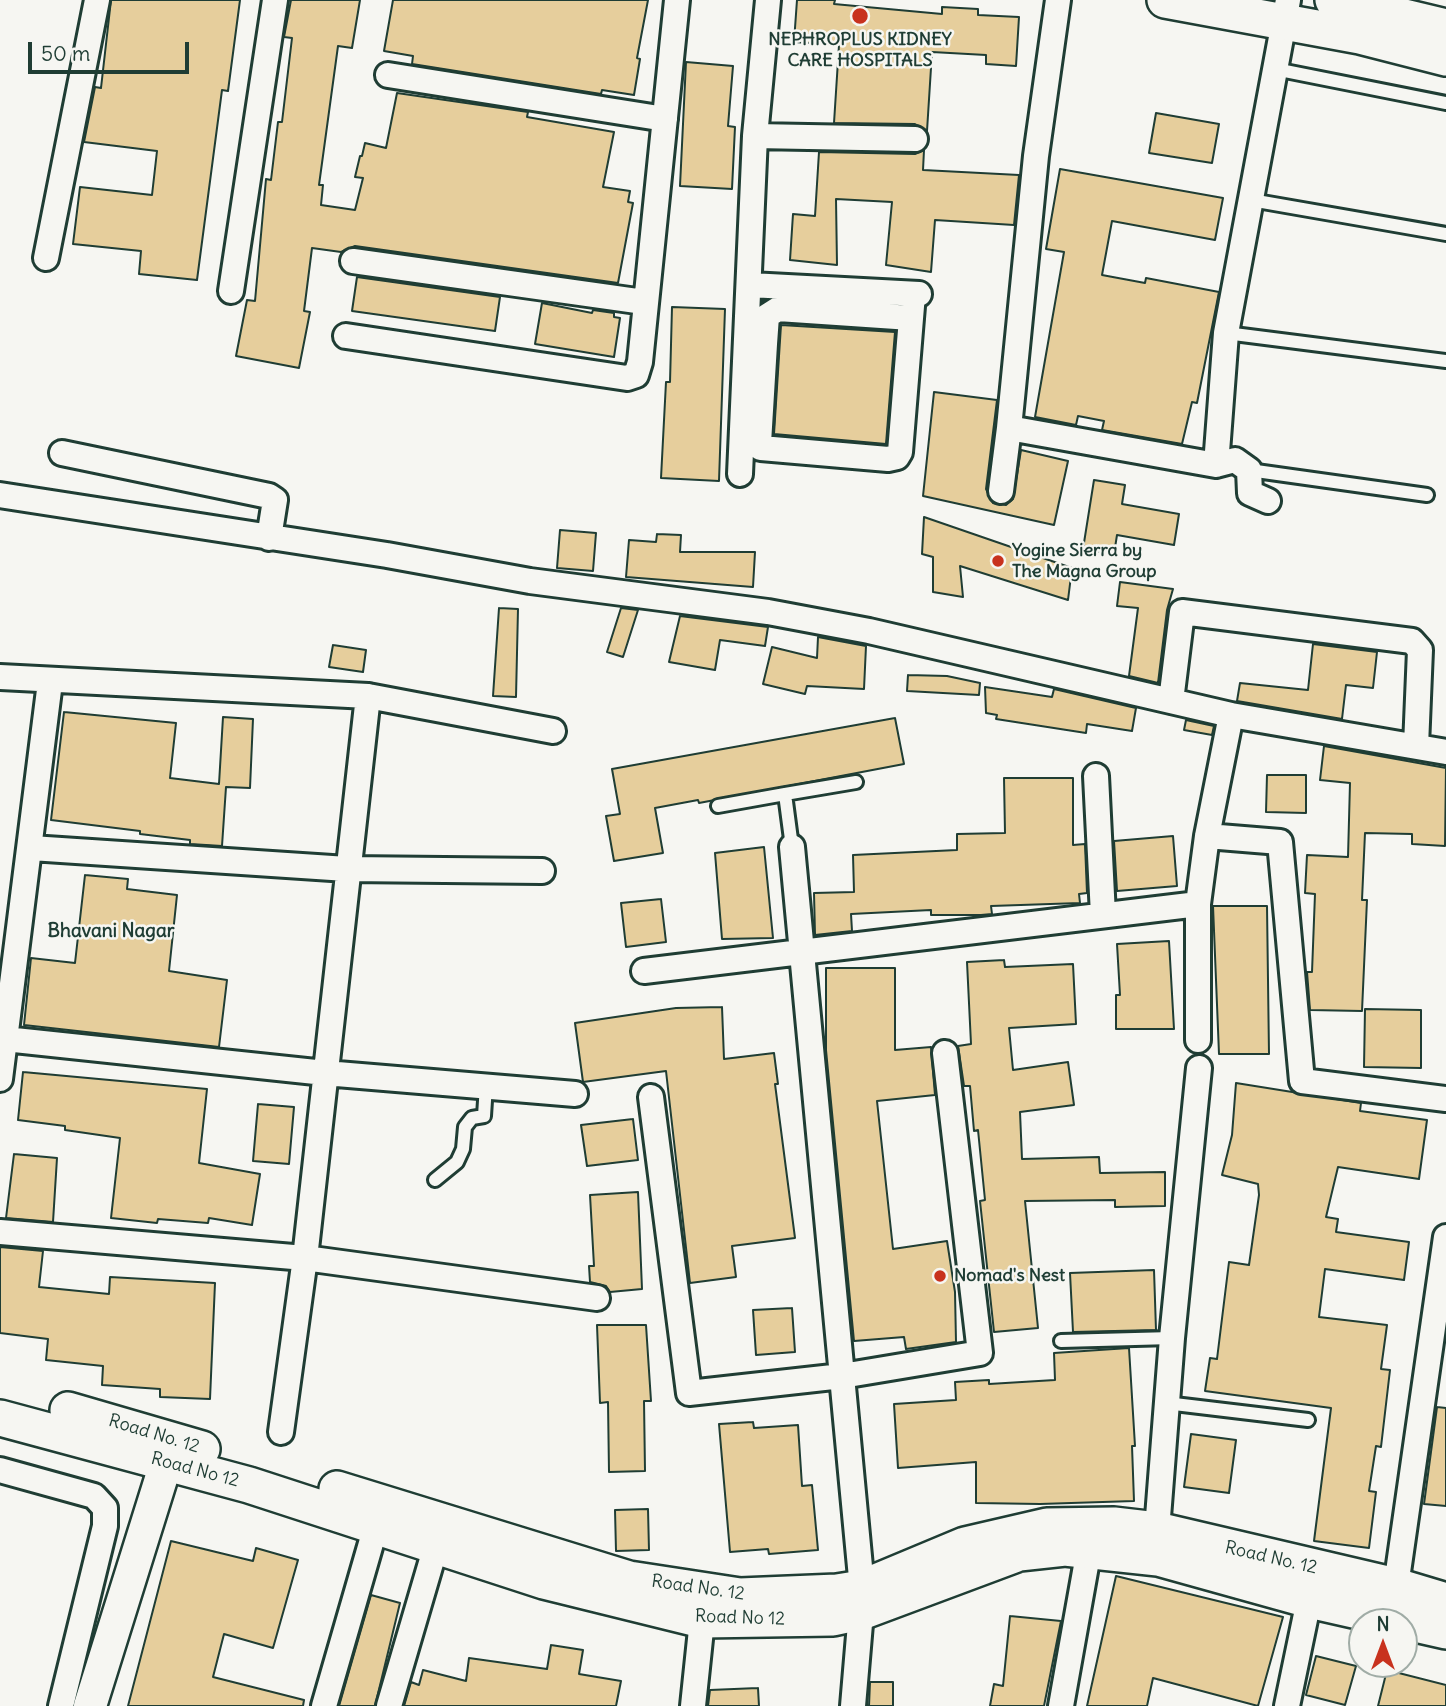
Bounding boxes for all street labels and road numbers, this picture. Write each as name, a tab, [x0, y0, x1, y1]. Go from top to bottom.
street label: Road No. 12	[106, 1410, 202, 1458]
street label: Road No 12	[149, 1448, 241, 1492]
street label: Road No. 12	[1223, 1537, 1319, 1579]
street label: Road No. 12	[650, 1571, 746, 1605]
street label: Road No 12	[695, 1606, 785, 1630]

